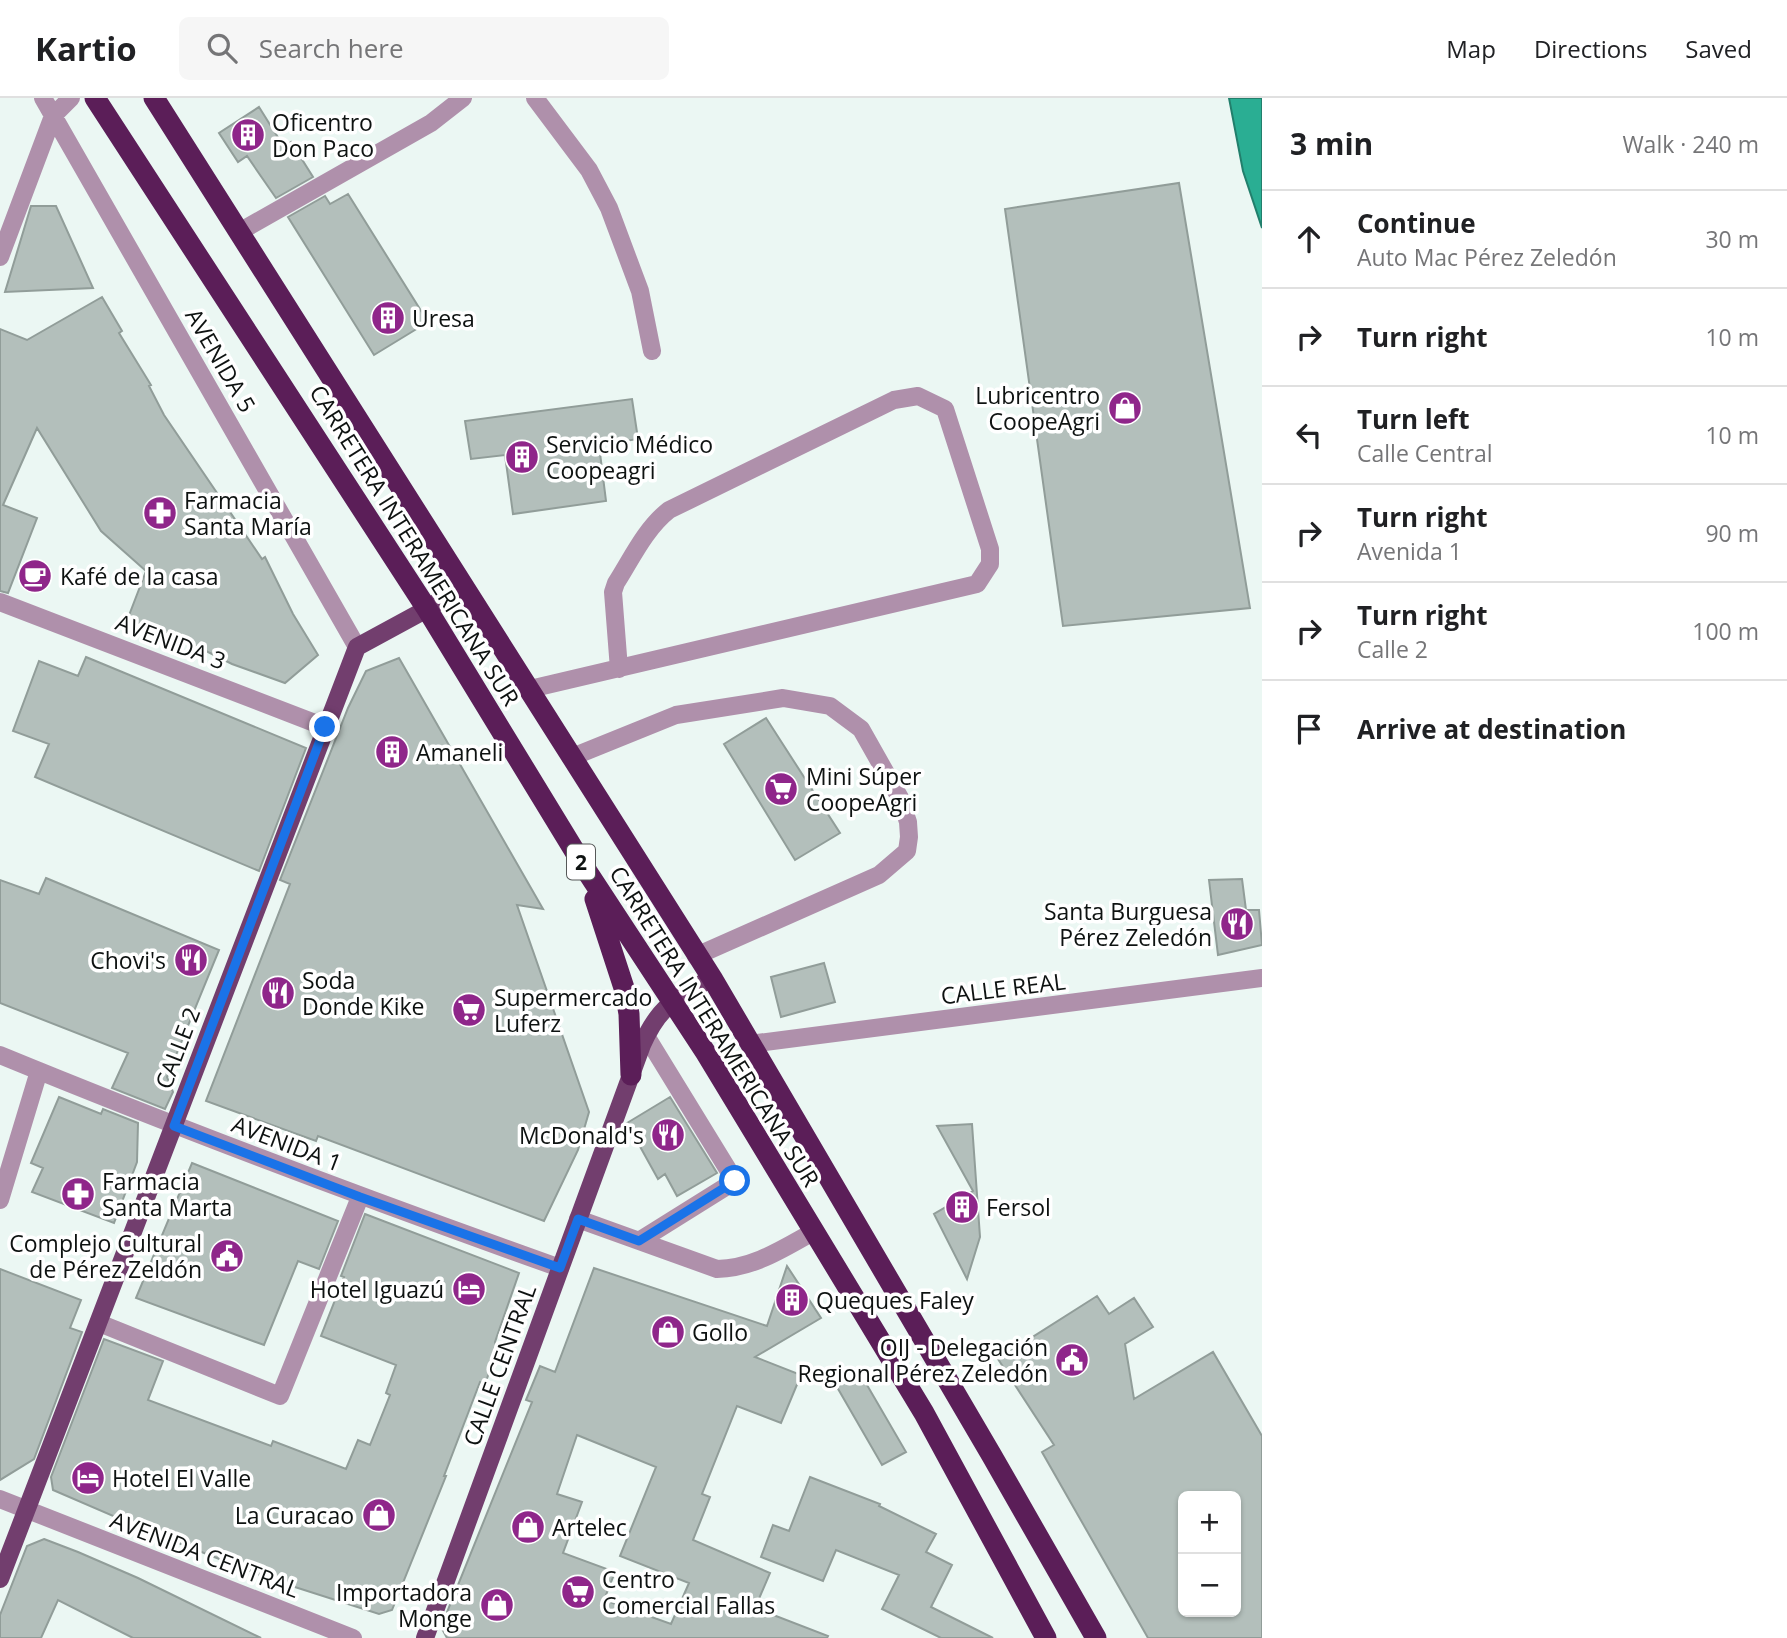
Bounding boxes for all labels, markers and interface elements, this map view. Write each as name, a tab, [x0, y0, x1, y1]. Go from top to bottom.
search box	[179, 17, 669, 80]
text: Kartio	[35, 26, 137, 71]
icon: search	[203, 29, 241, 67]
text: Search here	[259, 30, 404, 66]
text: Map	[1446, 32, 1496, 65]
text: Directions	[1534, 32, 1647, 65]
text: Saved	[1685, 32, 1752, 65]
place label: Oficentro Don Paco	[272, 106, 374, 164]
building icon: Oficentro Don Paco	[229, 116, 267, 154]
text: 3 min	[1290, 123, 1373, 164]
text: Walk · 240 m	[1622, 128, 1759, 160]
text: Continue	[1357, 205, 1476, 241]
icon: ahead	[1290, 220, 1328, 258]
text: 30 m	[1705, 223, 1759, 255]
text: Auto Mac Pérez Zeledón	[1357, 241, 1617, 273]
building icon: Uresa	[369, 299, 407, 337]
street label: AVENIDA 5	[178, 302, 264, 418]
place label: Uresa	[412, 302, 475, 334]
icon: right	[1290, 318, 1328, 356]
text: Turn right	[1357, 319, 1488, 355]
text: 10 m	[1705, 321, 1759, 353]
street label: CARRETERA INTERAMERICANA SUR	[303, 378, 527, 712]
place label: Lubricentro CoopeAgri	[975, 379, 1100, 437]
shop icon: Lubricentro CoopeAgri	[1106, 389, 1144, 427]
text: Turn left	[1357, 401, 1469, 437]
icon: left	[1290, 416, 1328, 454]
text: 10 m	[1705, 419, 1759, 451]
place label: Servicio Médico Coopeagri	[546, 428, 713, 486]
text: Calle Central	[1357, 437, 1492, 469]
building icon: Servicio Médico Coopeagri	[503, 438, 541, 476]
place label: Farmacia Santa María	[184, 484, 312, 542]
pharmacy icon: Farmacia Santa María	[141, 494, 179, 532]
text: Turn right	[1357, 499, 1488, 535]
icon: right	[1290, 514, 1328, 552]
text: 90 m	[1705, 517, 1759, 549]
text: Avenida 1	[1357, 535, 1462, 567]
cafe icon: Kafé de la casa	[16, 557, 54, 595]
place label: Kafé de la casa	[60, 560, 219, 592]
text: Turn right	[1357, 597, 1488, 633]
street label: AVENIDA 3	[112, 605, 230, 677]
icon: right	[1290, 612, 1328, 650]
text: 100 m	[1692, 615, 1759, 647]
text: Calle 2	[1357, 633, 1428, 665]
icon: arrive	[1290, 710, 1328, 748]
route end	[309, 711, 340, 742]
text: Arrive at destination	[1357, 711, 1626, 747]
building icon: Amaneli	[373, 733, 411, 771]
place label: Amaneli	[416, 736, 503, 768]
place label: Mini Súper CoopeAgri	[806, 760, 922, 818]
supermarket icon: Mini Súper CoopeAgri	[762, 770, 800, 808]
road number: 2	[567, 844, 595, 880]
street label: CARRETERA INTERAMERICANA SUR	[603, 859, 827, 1193]
place label: Santa Burguesa Pérez Zeledón	[1044, 895, 1212, 953]
restaurant icon: Santa Burguesa Pérez Zeledón	[1218, 905, 1256, 943]
restaurant icon: Chovi's	[172, 941, 210, 979]
place label: Chovi's	[90, 944, 166, 976]
place label: Soda Donde Kike	[302, 964, 424, 1022]
street label: CALLE REAL	[939, 964, 1067, 1012]
restaurant icon: Soda Donde Kike	[259, 974, 297, 1012]
place label: Supermercado Luferz	[494, 981, 652, 1039]
supermarket icon: Supermercado Luferz	[450, 991, 488, 1029]
street label: CALLE 2	[147, 1003, 207, 1093]
street label: AVENIDA 1	[228, 1107, 346, 1179]
restaurant icon: McDonald's	[649, 1116, 687, 1154]
place label: McDonald's	[519, 1119, 644, 1151]
place label: Farmacia Santa Marta	[102, 1165, 232, 1223]
route start	[719, 1165, 750, 1196]
pharmacy icon: Farmacia Santa Marta	[59, 1175, 97, 1213]
building icon: Fersol	[943, 1188, 981, 1226]
place label: Fersol	[986, 1191, 1051, 1223]
place label: Complejo Cultural de Pérez Zeldón	[9, 1227, 202, 1285]
public building icon: Complejo Cultural de Pérez Zeldón	[208, 1237, 246, 1275]
hotel icon: Hotel Iguazú	[450, 1270, 488, 1308]
place label: Hotel Iguazú	[310, 1273, 444, 1305]
street label: CALLE CENTRAL	[455, 1280, 543, 1450]
building icon: Queques Faley	[773, 1281, 811, 1319]
place label: Queques Faley	[816, 1284, 974, 1316]
shop icon: Gollo	[649, 1313, 687, 1351]
place label: Gollo	[692, 1316, 748, 1348]
place label: OIJ - Delegación Regional Pérez Zeledón	[797, 1331, 1048, 1389]
public building icon: OIJ - Delegación Regional Pérez Zeledón	[1053, 1341, 1091, 1379]
hotel icon: Hotel El Valle	[69, 1459, 107, 1497]
place label: Hotel El Valle	[112, 1462, 251, 1494]
map controls	[1178, 1491, 1241, 1617]
button: +	[1178, 1491, 1241, 1554]
shop icon: La Curacao	[360, 1496, 398, 1534]
place label: La Curacao	[235, 1499, 354, 1531]
street label: AVENIDA CENTRAL	[106, 1503, 304, 1605]
shop icon: Artelec	[509, 1508, 547, 1546]
place label: Artelec	[552, 1511, 627, 1543]
button: −	[1178, 1554, 1241, 1617]
place label: Centro Comercial Fallas	[602, 1563, 775, 1621]
supermarket icon: Centro Comercial Fallas	[559, 1573, 597, 1611]
place label: Importadora Monge	[336, 1576, 472, 1634]
shop icon: Importadora Monge	[478, 1586, 516, 1624]

